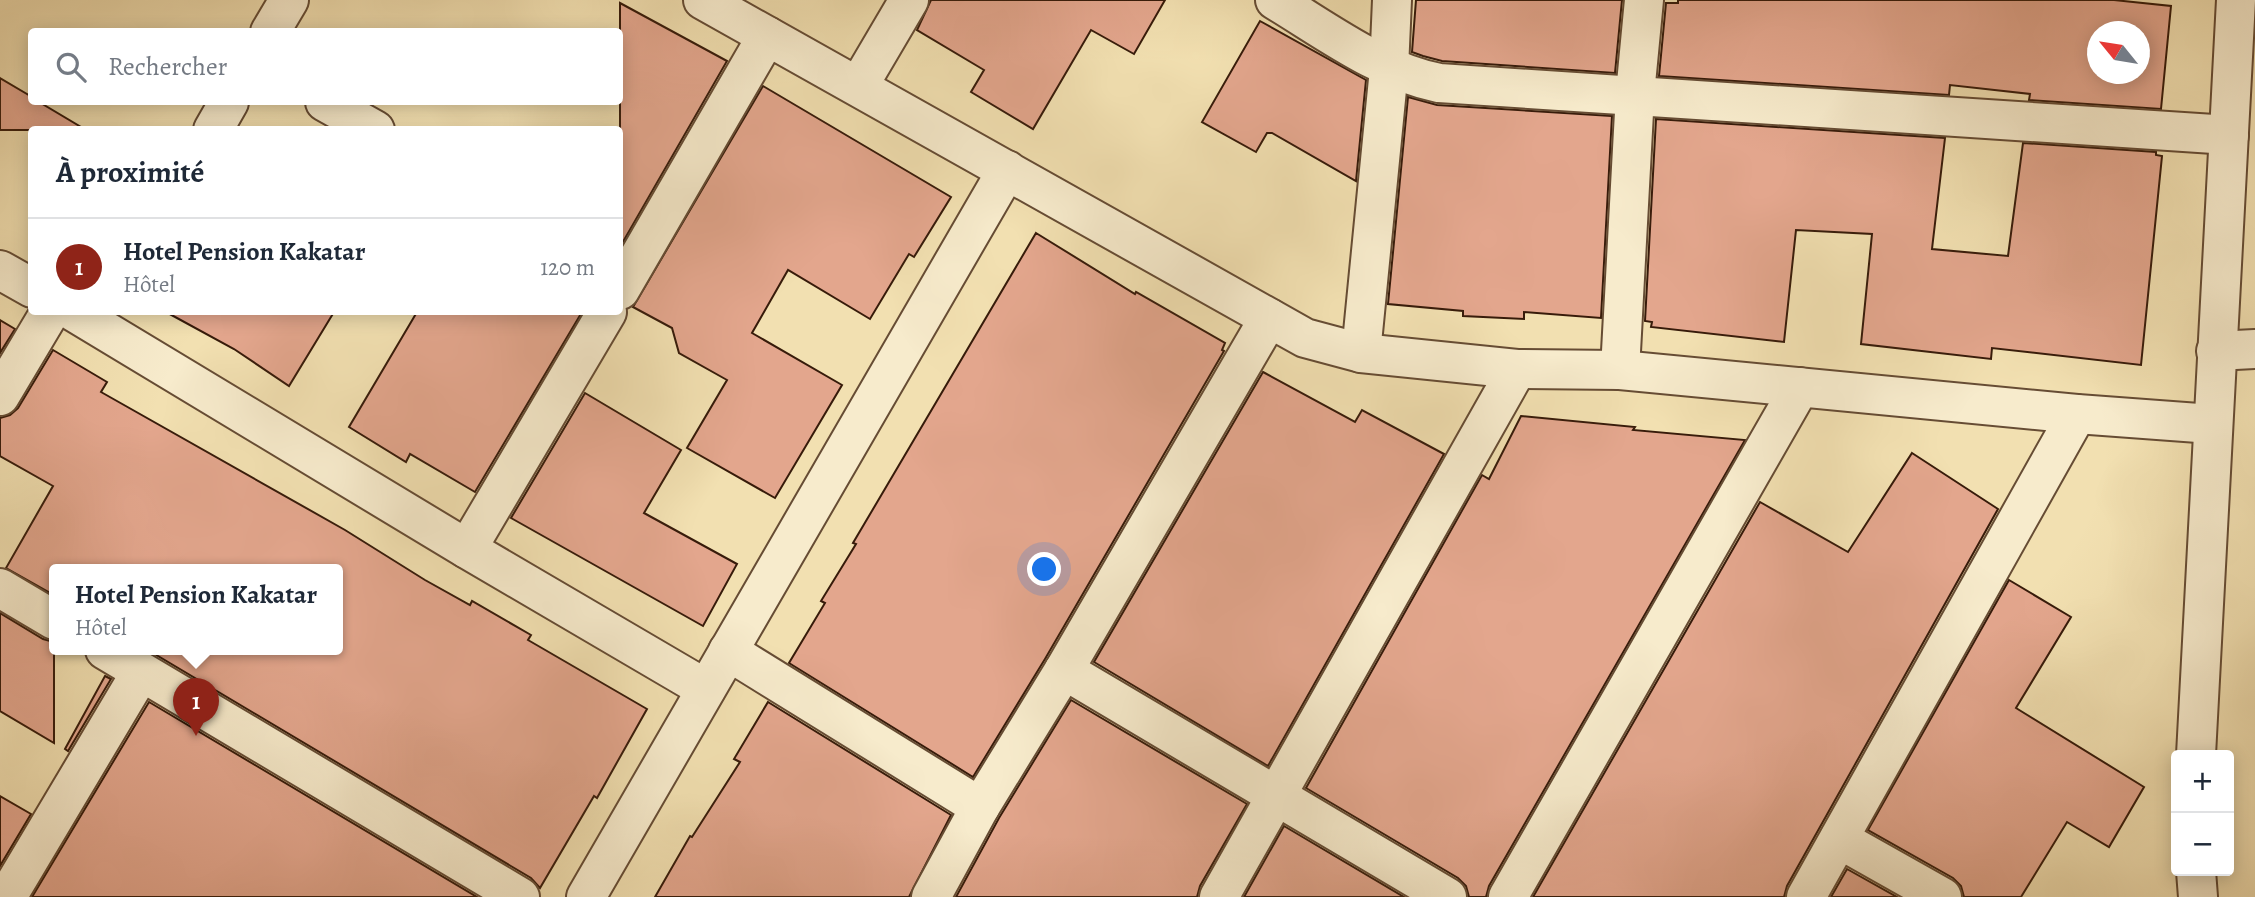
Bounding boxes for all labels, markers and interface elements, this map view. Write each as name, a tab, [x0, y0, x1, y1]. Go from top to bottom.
north arrow	[2087, 21, 2150, 84]
search box	[28, 28, 623, 105]
icon: search	[52, 48, 90, 86]
text: Rechercher	[108, 49, 228, 84]
text: À proximité	[56, 152, 204, 192]
text: Hotel Pension Kakatar	[123, 234, 366, 269]
text: 1	[75, 252, 83, 283]
text: 120 m	[540, 252, 595, 283]
text: Hôtel	[123, 269, 175, 300]
your location	[1027, 552, 1061, 586]
popup	[49, 564, 343, 655]
text: Hotel Pension Kakatar	[75, 577, 317, 612]
text: Hôtel	[75, 612, 127, 643]
pin: 1	[173, 678, 219, 736]
map controls	[2171, 750, 2234, 876]
button: +	[2171, 750, 2234, 813]
button: −	[2171, 813, 2234, 876]

